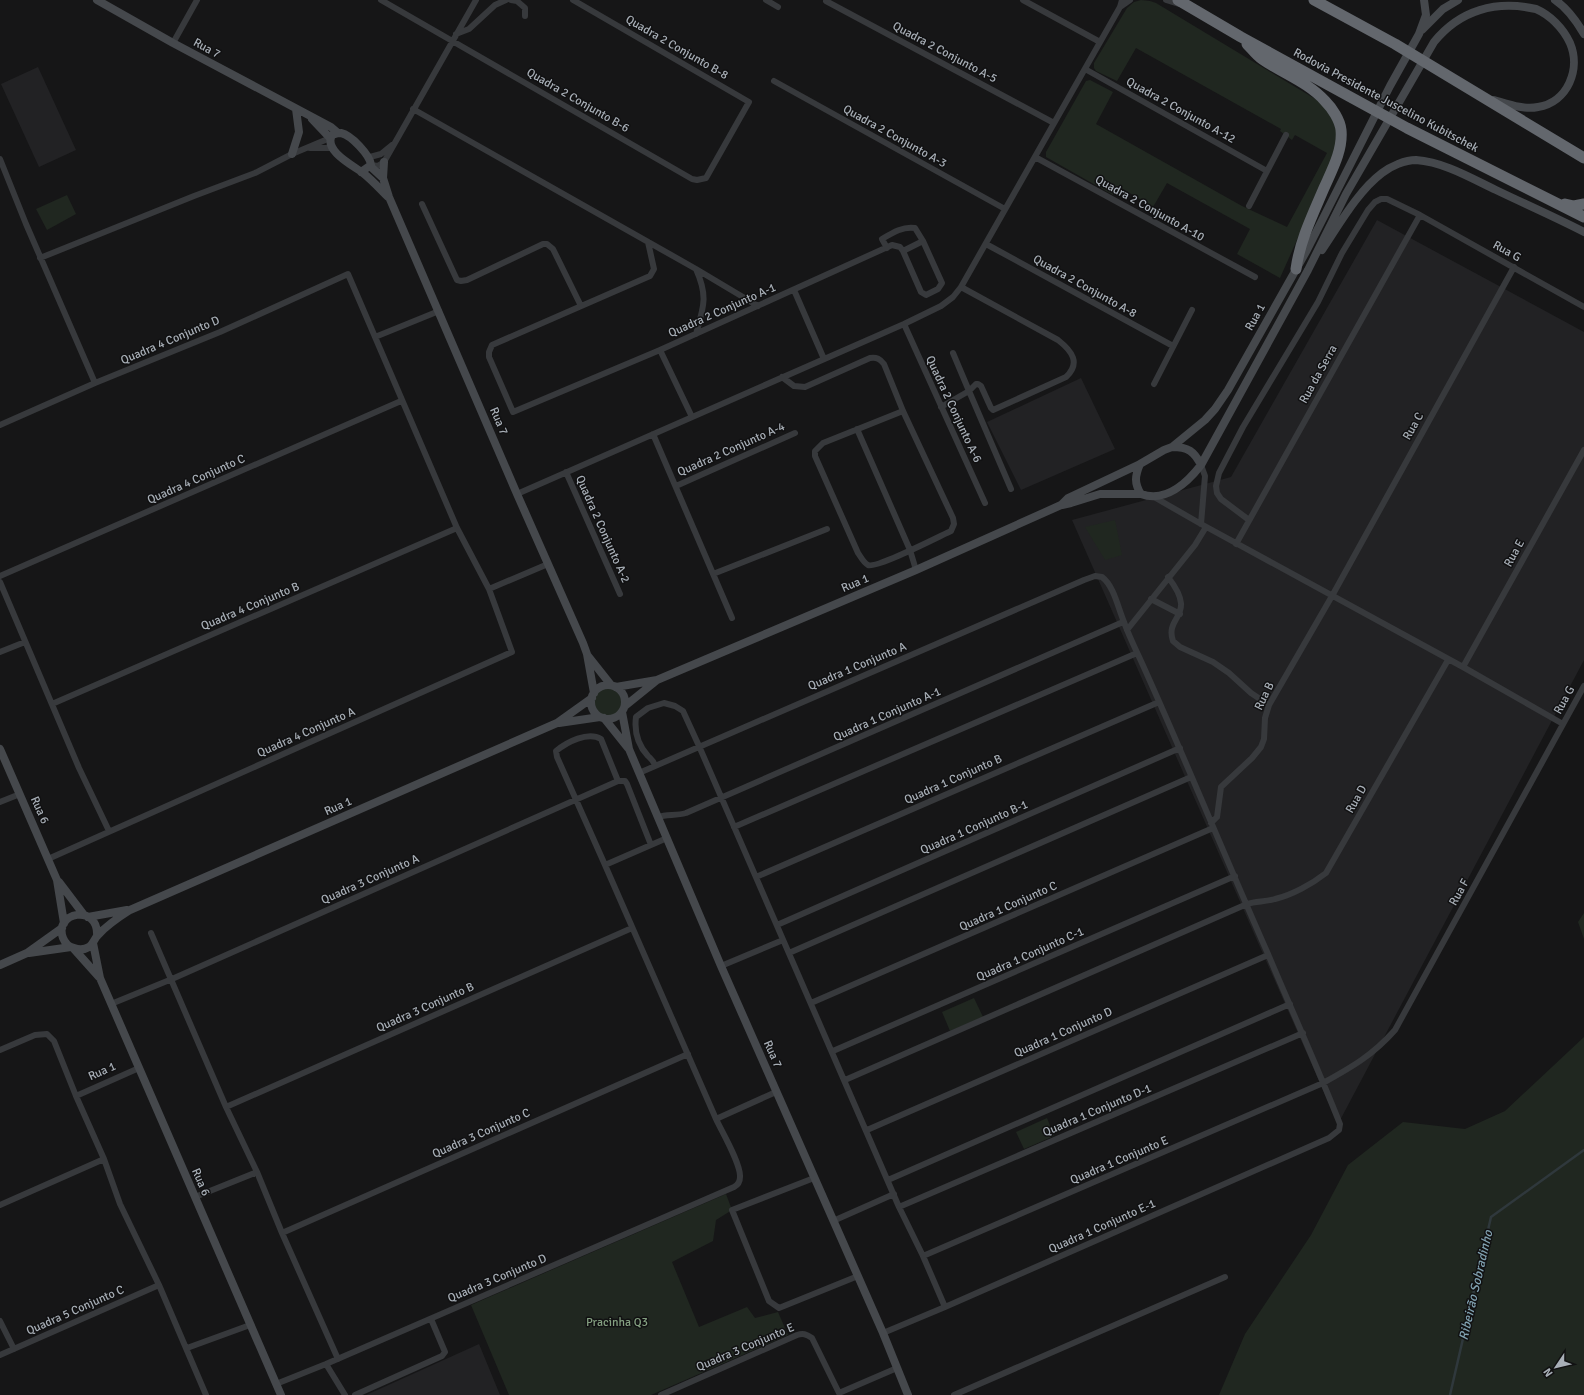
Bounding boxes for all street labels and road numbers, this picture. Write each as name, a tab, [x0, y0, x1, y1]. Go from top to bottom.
street label: Quadra 2 Conjunto B-8	[623, 12, 731, 83]
street label: Quadra 2 Conjunto A-5	[890, 19, 1000, 86]
street label: Rua 7	[191, 35, 223, 62]
street label: Rodovia Presidente Juscelino Kubitschek	[1291, 45, 1481, 156]
street label: Quadra 2 Conjunto B-6	[524, 65, 632, 136]
street label: Quadra 2 Conjunto A-12	[1123, 74, 1238, 147]
street label: Quadra 2 Conjunto A-3	[840, 102, 949, 171]
street label: Quadra 2 Conjunto A-10	[1092, 172, 1207, 245]
street label: Rua G	[1490, 238, 1523, 265]
street label: Quadra 2 Conjunto A-8	[1030, 252, 1139, 321]
street label: Quadra 2 Conjunto A-1	[666, 280, 778, 341]
street label: Rua 1	[1242, 301, 1269, 333]
street label: Quadra 4 Conjunto D	[118, 313, 222, 368]
street label: Rua da Serra	[1296, 342, 1341, 406]
street label: Quadra 2 Conjunto A-6	[922, 353, 985, 465]
street label: Rua 7	[486, 405, 511, 437]
street label: Rua C	[1400, 410, 1427, 443]
street label: Quadra 2 Conjunto A-4	[675, 419, 788, 480]
street label: Quadra 4 Conjunto C	[145, 451, 247, 508]
street label: Quadra 2 Conjunto A-2	[572, 473, 633, 585]
street label: Rua E	[1501, 537, 1528, 570]
street label: Rua 1	[839, 571, 871, 596]
street label: Quadra 4 Conjunto B	[199, 579, 302, 634]
street label: Quadra 1 Conjunto A	[806, 639, 909, 694]
street label: Rua B	[1251, 680, 1278, 713]
street label: Quadra 1 Conjunto A-1	[831, 684, 943, 745]
street label: Rua G	[1551, 684, 1578, 717]
street label: Quadra 4 Conjunto A	[255, 704, 358, 761]
street label: Quadra 1 Conjunto B	[902, 751, 1004, 808]
street label: Rua D	[1342, 782, 1371, 816]
street label: Rua 6	[27, 794, 52, 826]
street label: Rua 1	[322, 794, 354, 819]
street label: Quadra 1 Conjunto B-1	[918, 797, 1030, 858]
street label: Quadra 3 Conjunto A	[319, 851, 422, 908]
street label: Rua F	[1446, 876, 1473, 908]
street label: Quadra 1 Conjunto C	[957, 878, 1059, 935]
street label: Quadra 1 Conjunto C-1	[974, 924, 1086, 985]
street label: Quadra 3 Conjunto B	[374, 979, 476, 1036]
street label: Quadra 1 Conjunto D	[1012, 1004, 1115, 1061]
street label: Rua 7	[760, 1038, 785, 1070]
street label: Rua 1	[86, 1059, 118, 1084]
street label: Quadra 1 Conjunto D-1	[1041, 1081, 1154, 1140]
street label: Quadra 3 Conjunto C	[430, 1105, 532, 1162]
street label: Quadra 1 Conjunto E	[1068, 1133, 1171, 1188]
street label: Rua 6	[188, 1166, 213, 1198]
street label: Quadra 1 Conjunto E-1	[1046, 1196, 1158, 1257]
street label: Quadra 3 Conjunto D	[445, 1251, 549, 1306]
street label: Quadra 5 Conjunto C	[24, 1282, 126, 1339]
street label: Quadra 3 Conjunto E	[694, 1320, 797, 1375]

